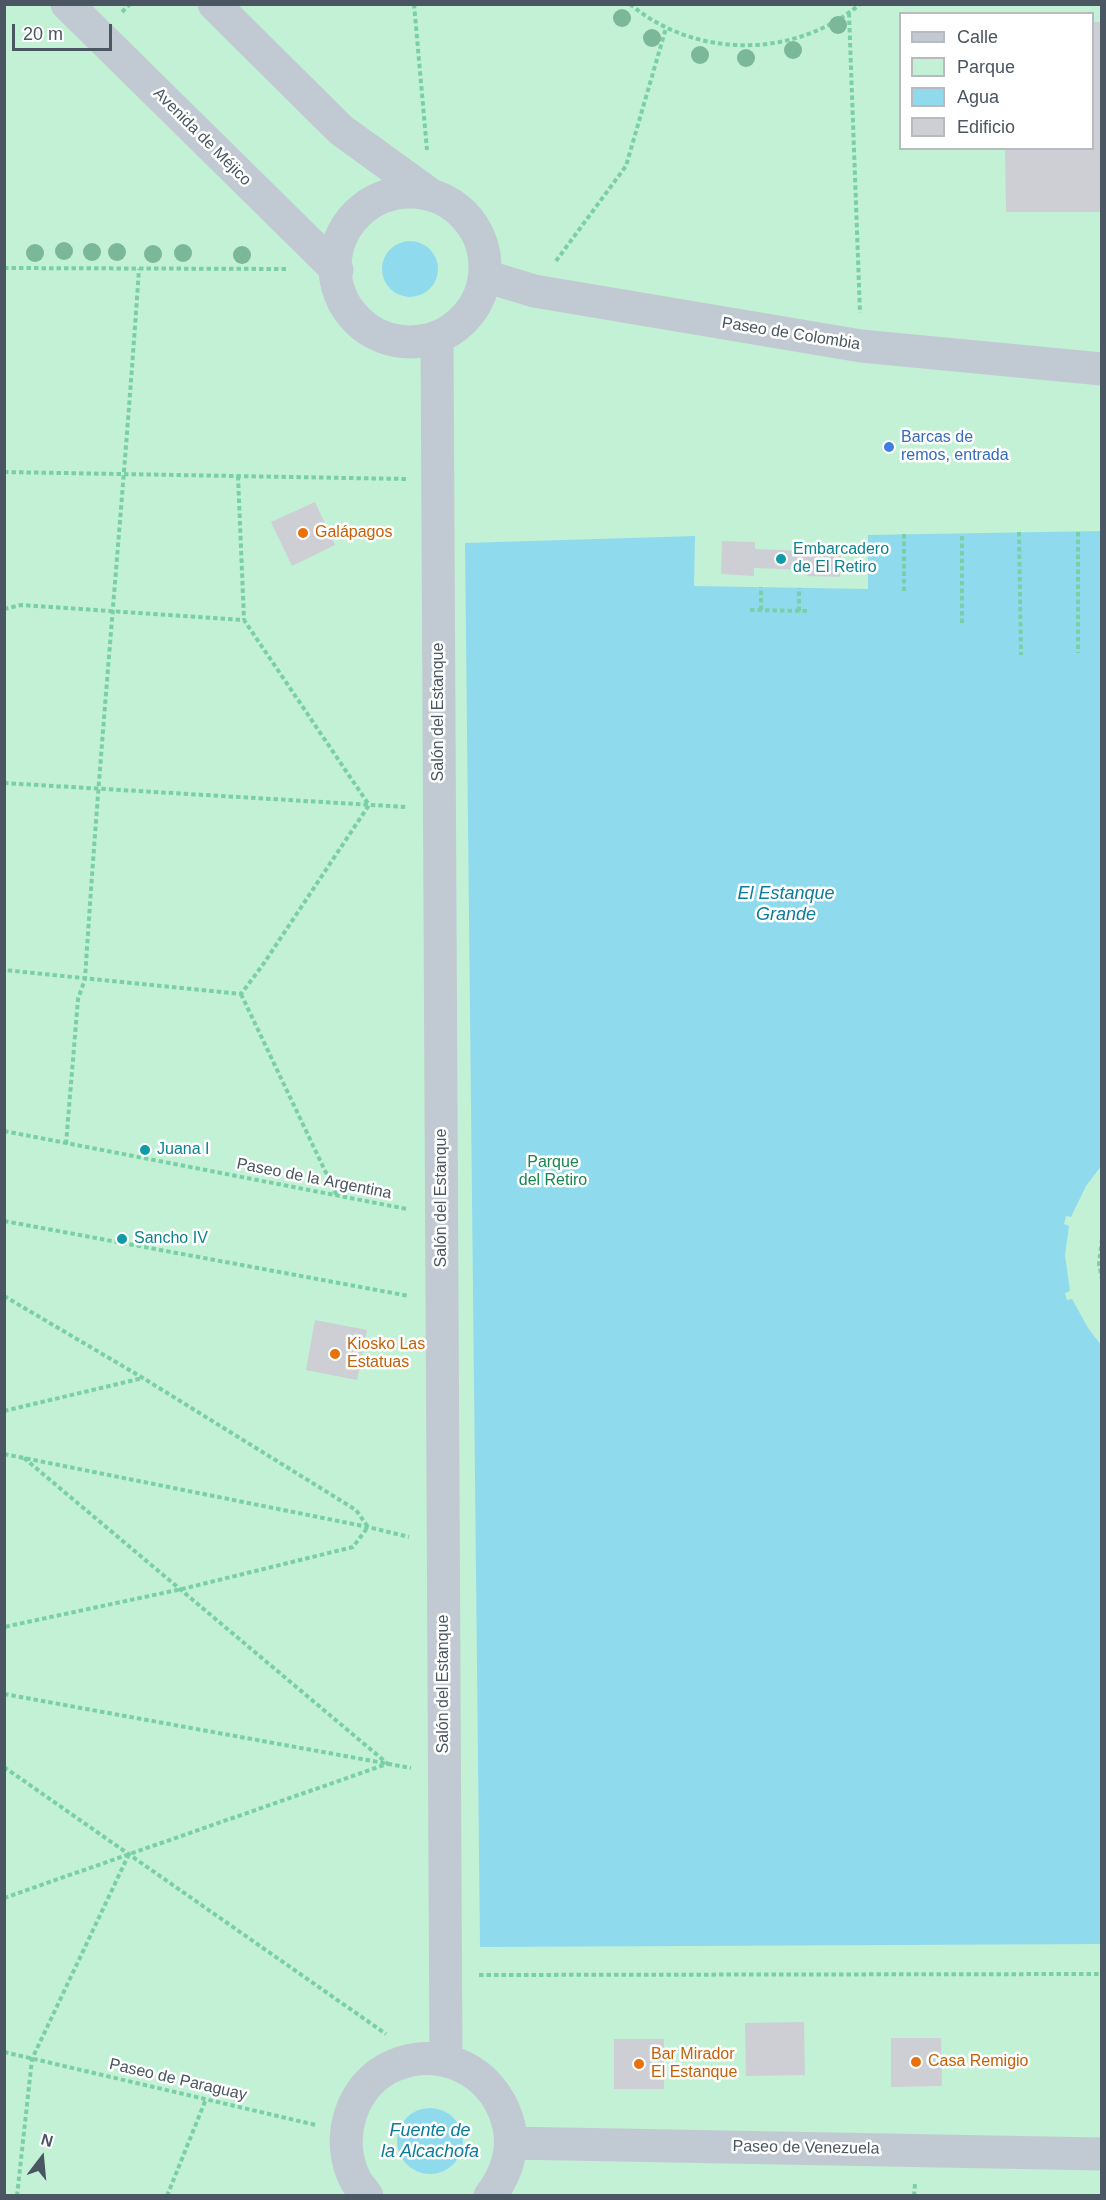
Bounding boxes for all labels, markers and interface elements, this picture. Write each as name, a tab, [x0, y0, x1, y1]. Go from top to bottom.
scale bar	[15, 12, 116, 50]
legend	[899, 12, 1094, 150]
text: 20 m	[23, 24, 63, 44]
text: Calle	[957, 27, 998, 47]
text: Parque	[957, 57, 1015, 77]
street label: Avenida de Méjico	[149, 84, 255, 190]
text: Agua	[957, 87, 999, 107]
text: Edificio	[957, 117, 1015, 137]
street label: Paseo de Colombia	[721, 314, 861, 354]
place label: Barcas de remos, entrada	[901, 428, 1009, 466]
marker: Barcas de remos, entrada	[882, 440, 896, 454]
place label: Galápagos	[315, 523, 392, 543]
marker: Galápagos	[296, 526, 310, 540]
place label: Embarcadero de El Retiro	[793, 540, 889, 578]
marker: Embarcadero de El Retiro	[774, 552, 788, 566]
street label: Salón del Estanque	[429, 643, 449, 781]
water label: El Estanque Grande	[737, 883, 835, 926]
street label: Salón del Estanque	[432, 1129, 452, 1267]
place label: Juana I	[157, 1140, 209, 1160]
marker: Juana I	[138, 1143, 152, 1157]
park label: Parque del Retiro	[519, 1153, 587, 1191]
street label: Paseo de la Argentina	[235, 1155, 393, 1203]
place label: Sancho IV	[134, 1229, 208, 1249]
marker: Sancho IV	[115, 1232, 129, 1246]
place label: Kiosko Las Estatuas	[347, 1335, 425, 1373]
marker: Kiosko Las Estatuas	[328, 1347, 342, 1361]
street label: Salón del Estanque	[434, 1615, 454, 1753]
place label: Bar Mirador El Estanque	[651, 2045, 737, 2083]
place label: Casa Remigio	[928, 2052, 1028, 2072]
street label: Paseo de Paraguay	[107, 2055, 249, 2105]
marker: Casa Remigio	[909, 2055, 923, 2069]
marker: Bar Mirador El Estanque	[632, 2057, 646, 2071]
water label: Fuente de la Alcachofa	[381, 2120, 479, 2162]
north arrow	[12, 2128, 72, 2188]
text: N	[39, 2130, 55, 2150]
street label: Paseo de Venezuela	[732, 2137, 880, 2159]

